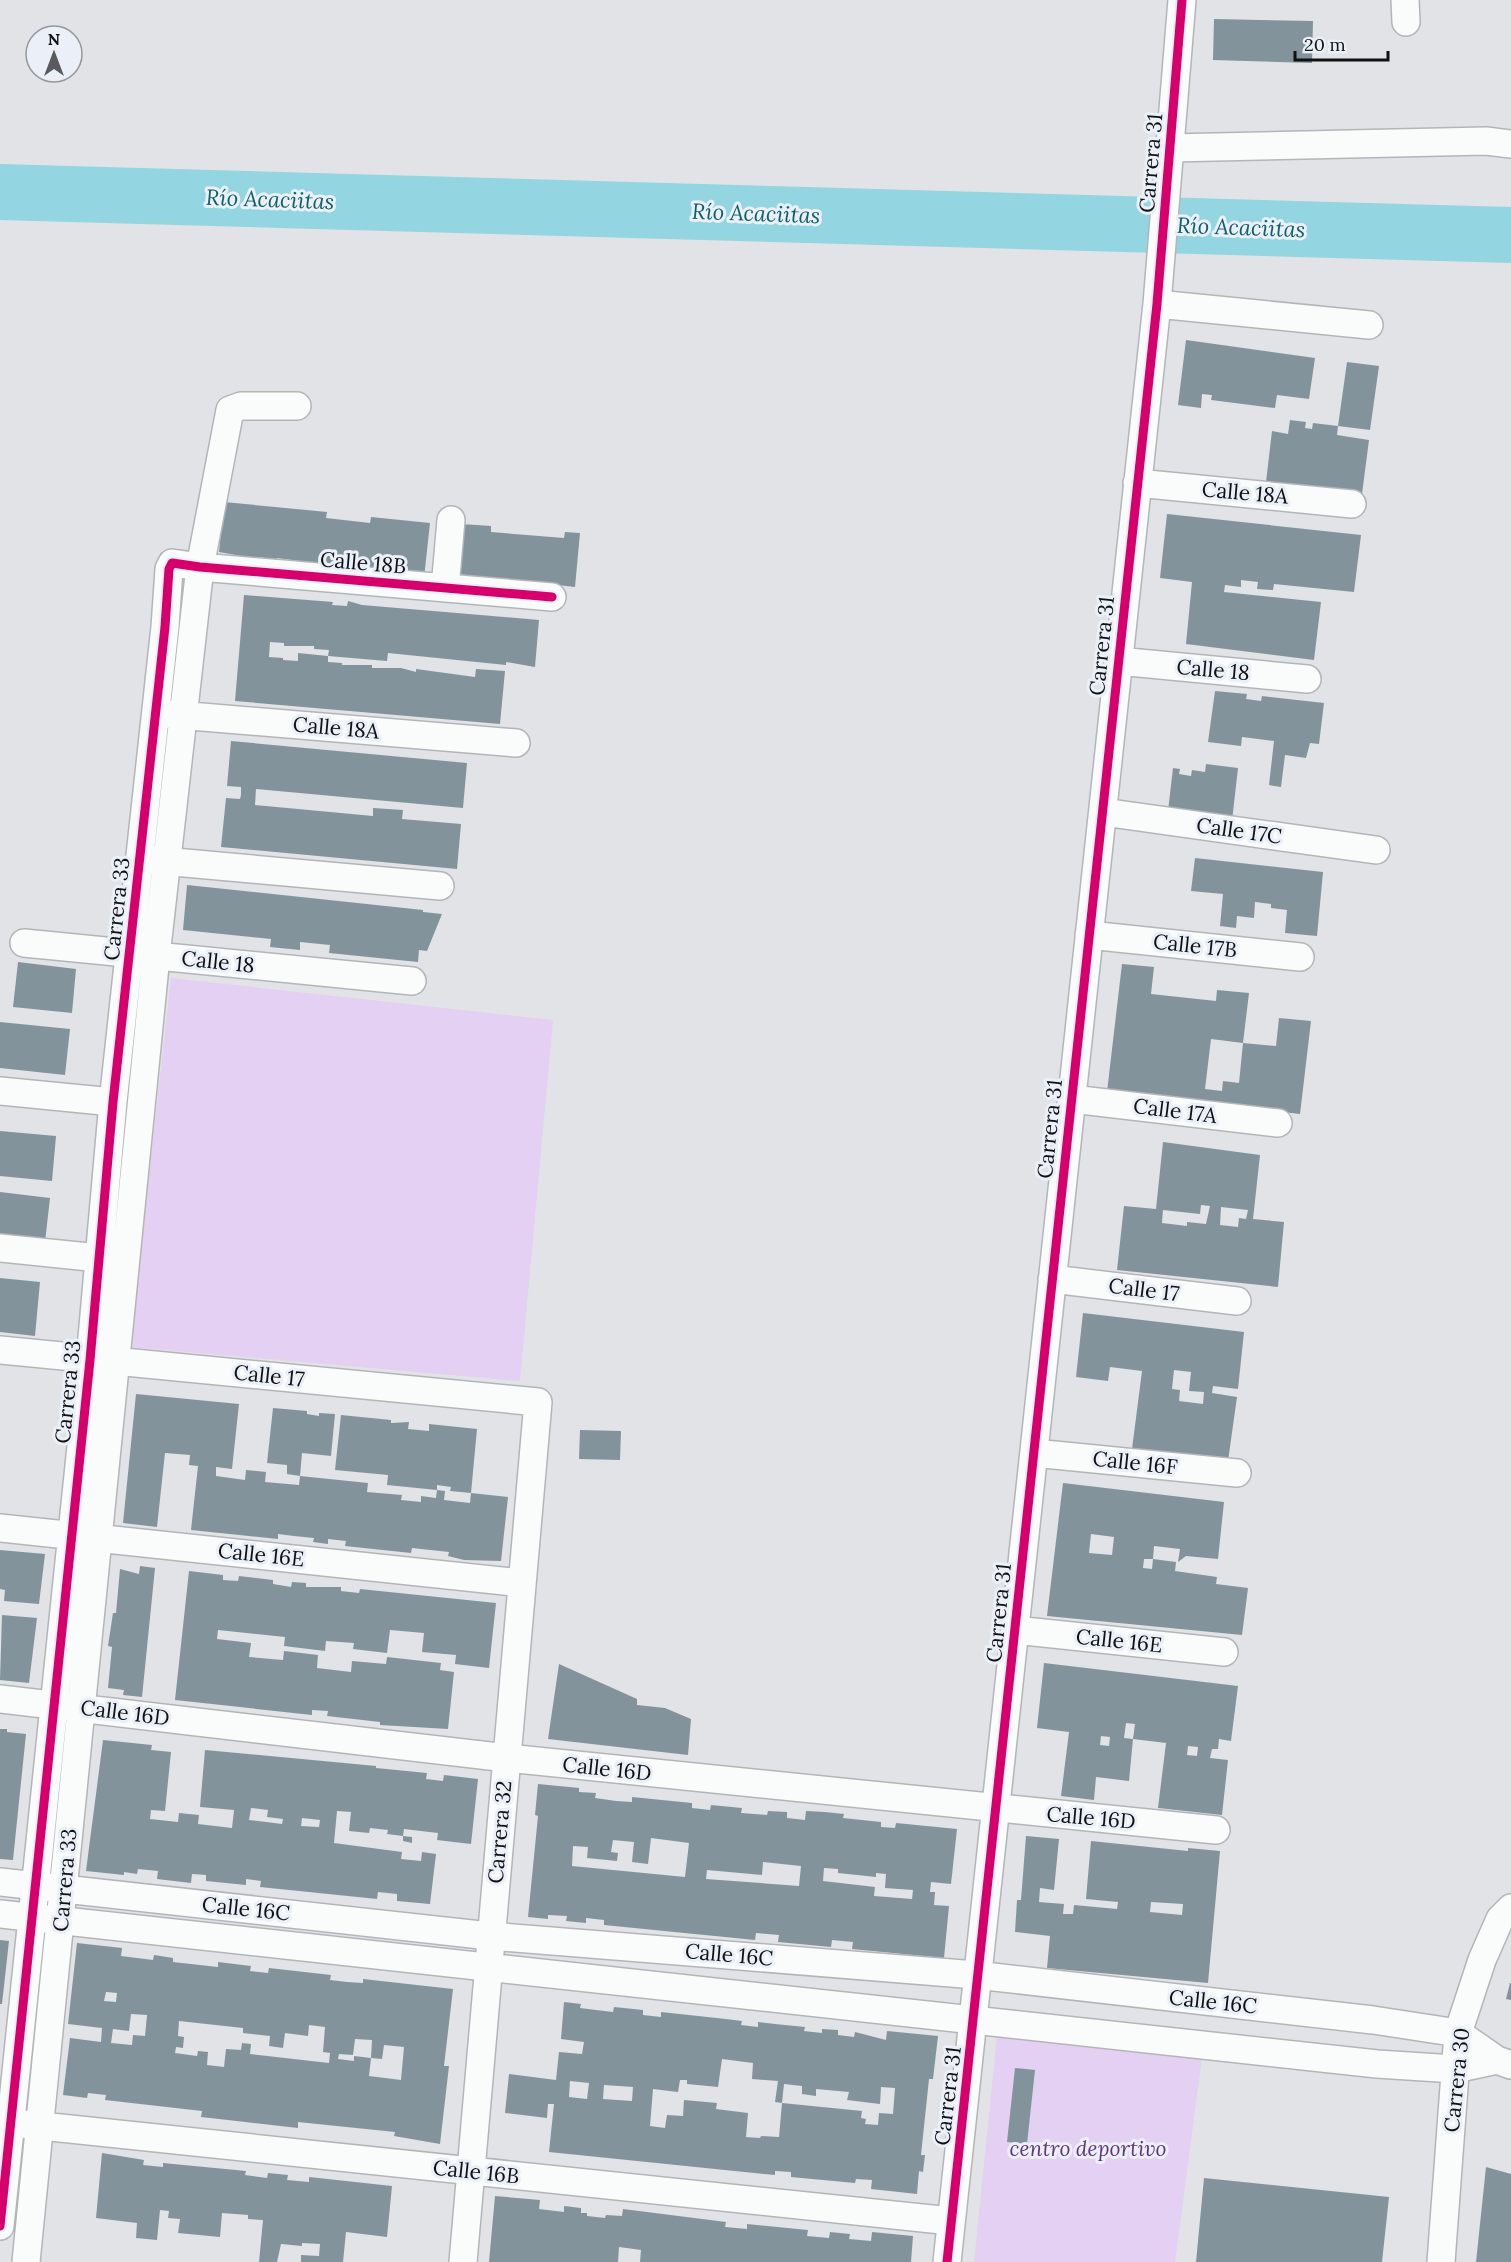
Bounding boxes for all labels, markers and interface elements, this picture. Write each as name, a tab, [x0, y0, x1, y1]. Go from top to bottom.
north arrow	[24, 24, 84, 84]
scale bar	[1295, 24, 1388, 62]
text: N	[48, 29, 60, 49]
text: 20 m	[1304, 33, 1346, 56]
street label: Carrera 31	[1133, 112, 1168, 214]
water label: Río Acaciitas	[205, 183, 335, 215]
water label: Río Acaciitas	[691, 197, 821, 229]
water label: Río Acaciitas	[1176, 211, 1306, 243]
street label: Calle 18A	[1201, 475, 1290, 510]
street label: Calle 18B	[319, 545, 407, 580]
street label: Carrera 31	[1083, 595, 1120, 697]
street label: Calle 18	[1175, 653, 1251, 686]
street label: Calle 18A	[292, 710, 381, 745]
street label: Calle 17C	[1195, 811, 1284, 850]
street label: Carrera 33	[98, 856, 135, 962]
street label: Calle 17B	[1152, 928, 1238, 963]
street label: Calle 18	[180, 944, 256, 979]
street label: Carrera 31	[1031, 1078, 1068, 1180]
street label: Calle 17A	[1132, 1092, 1219, 1129]
street label: Calle 17	[1107, 1272, 1181, 1307]
street label: Carrera 33	[49, 1339, 86, 1445]
street label: Calle 17	[232, 1358, 306, 1393]
street label: Calle 16F	[1091, 1445, 1179, 1480]
street label: Calle 16E	[217, 1537, 306, 1572]
street label: Carrera 31	[980, 1562, 1017, 1664]
street label: Calle 16E	[1075, 1623, 1164, 1658]
street label: Calle 16D	[79, 1694, 171, 1731]
street label: Calle 16D	[561, 1750, 653, 1787]
street label: Carrera 32	[482, 1779, 517, 1885]
street label: Calle 16D	[1045, 1800, 1137, 1835]
street label: Carrera 33	[47, 1827, 82, 1933]
street label: Calle 16C	[201, 1890, 292, 1927]
street label: Calle 16C	[684, 1937, 775, 1972]
street label: Calle 16C	[1168, 1983, 1259, 2020]
street label: Carrera 30	[1438, 2026, 1475, 2134]
street label: Carrera 31	[928, 2045, 967, 2147]
park label: centro deportivo	[1010, 2135, 1166, 2162]
street label: Calle 16B	[432, 2154, 521, 2189]

